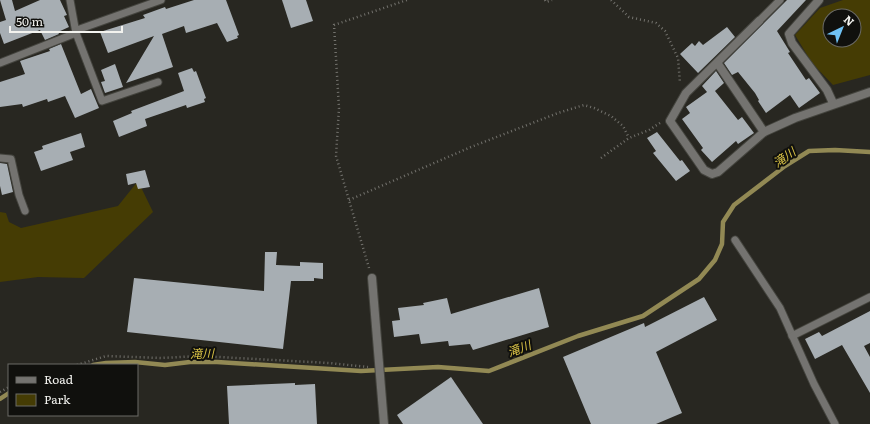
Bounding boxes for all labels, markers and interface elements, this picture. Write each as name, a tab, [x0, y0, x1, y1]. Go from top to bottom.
scale bar	[10, 8, 122, 34]
north arrow	[822, 8, 862, 48]
text: N	[841, 11, 858, 29]
text: 50 m	[16, 12, 43, 30]
water label: 滝川	[769, 142, 801, 171]
water label: 滝川	[505, 335, 535, 361]
water label: 滝川	[190, 344, 216, 362]
legend	[8, 364, 138, 416]
text: Road	[44, 370, 74, 388]
text: Park	[44, 390, 71, 408]

